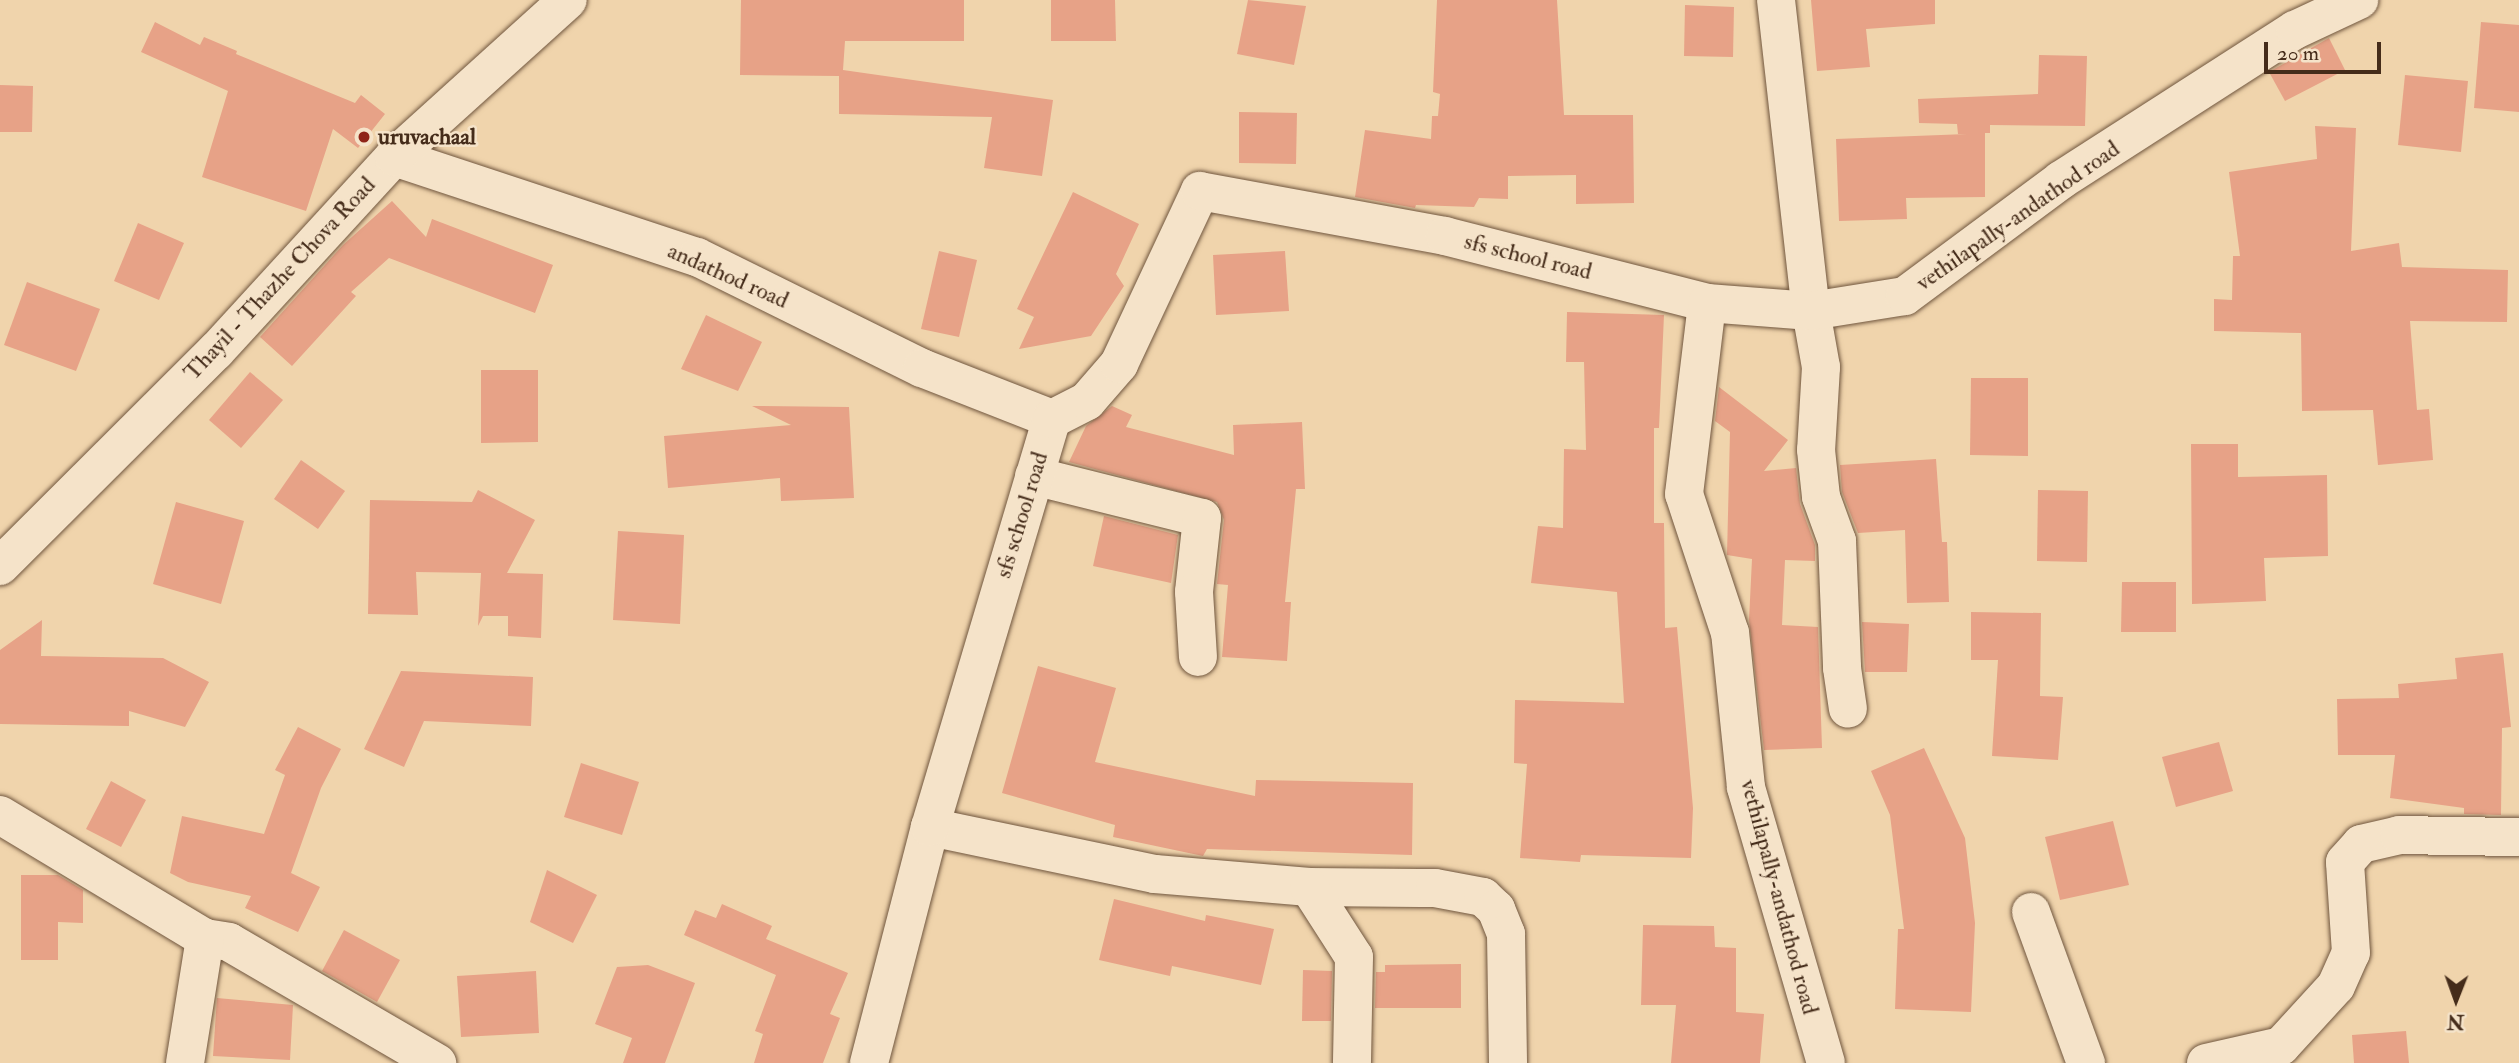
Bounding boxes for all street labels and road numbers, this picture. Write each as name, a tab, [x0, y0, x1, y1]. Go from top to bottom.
street label: vethilapally-andathod road	[1911, 135, 2125, 297]
street label: Thayil - Thazhe Chova Road	[178, 172, 382, 386]
street label: sfs school road	[1461, 228, 1595, 286]
street label: andathod road	[663, 237, 793, 315]
street label: sfs school road	[990, 449, 1054, 581]
street label: vethilapally-andathod road	[1734, 777, 1824, 1017]

